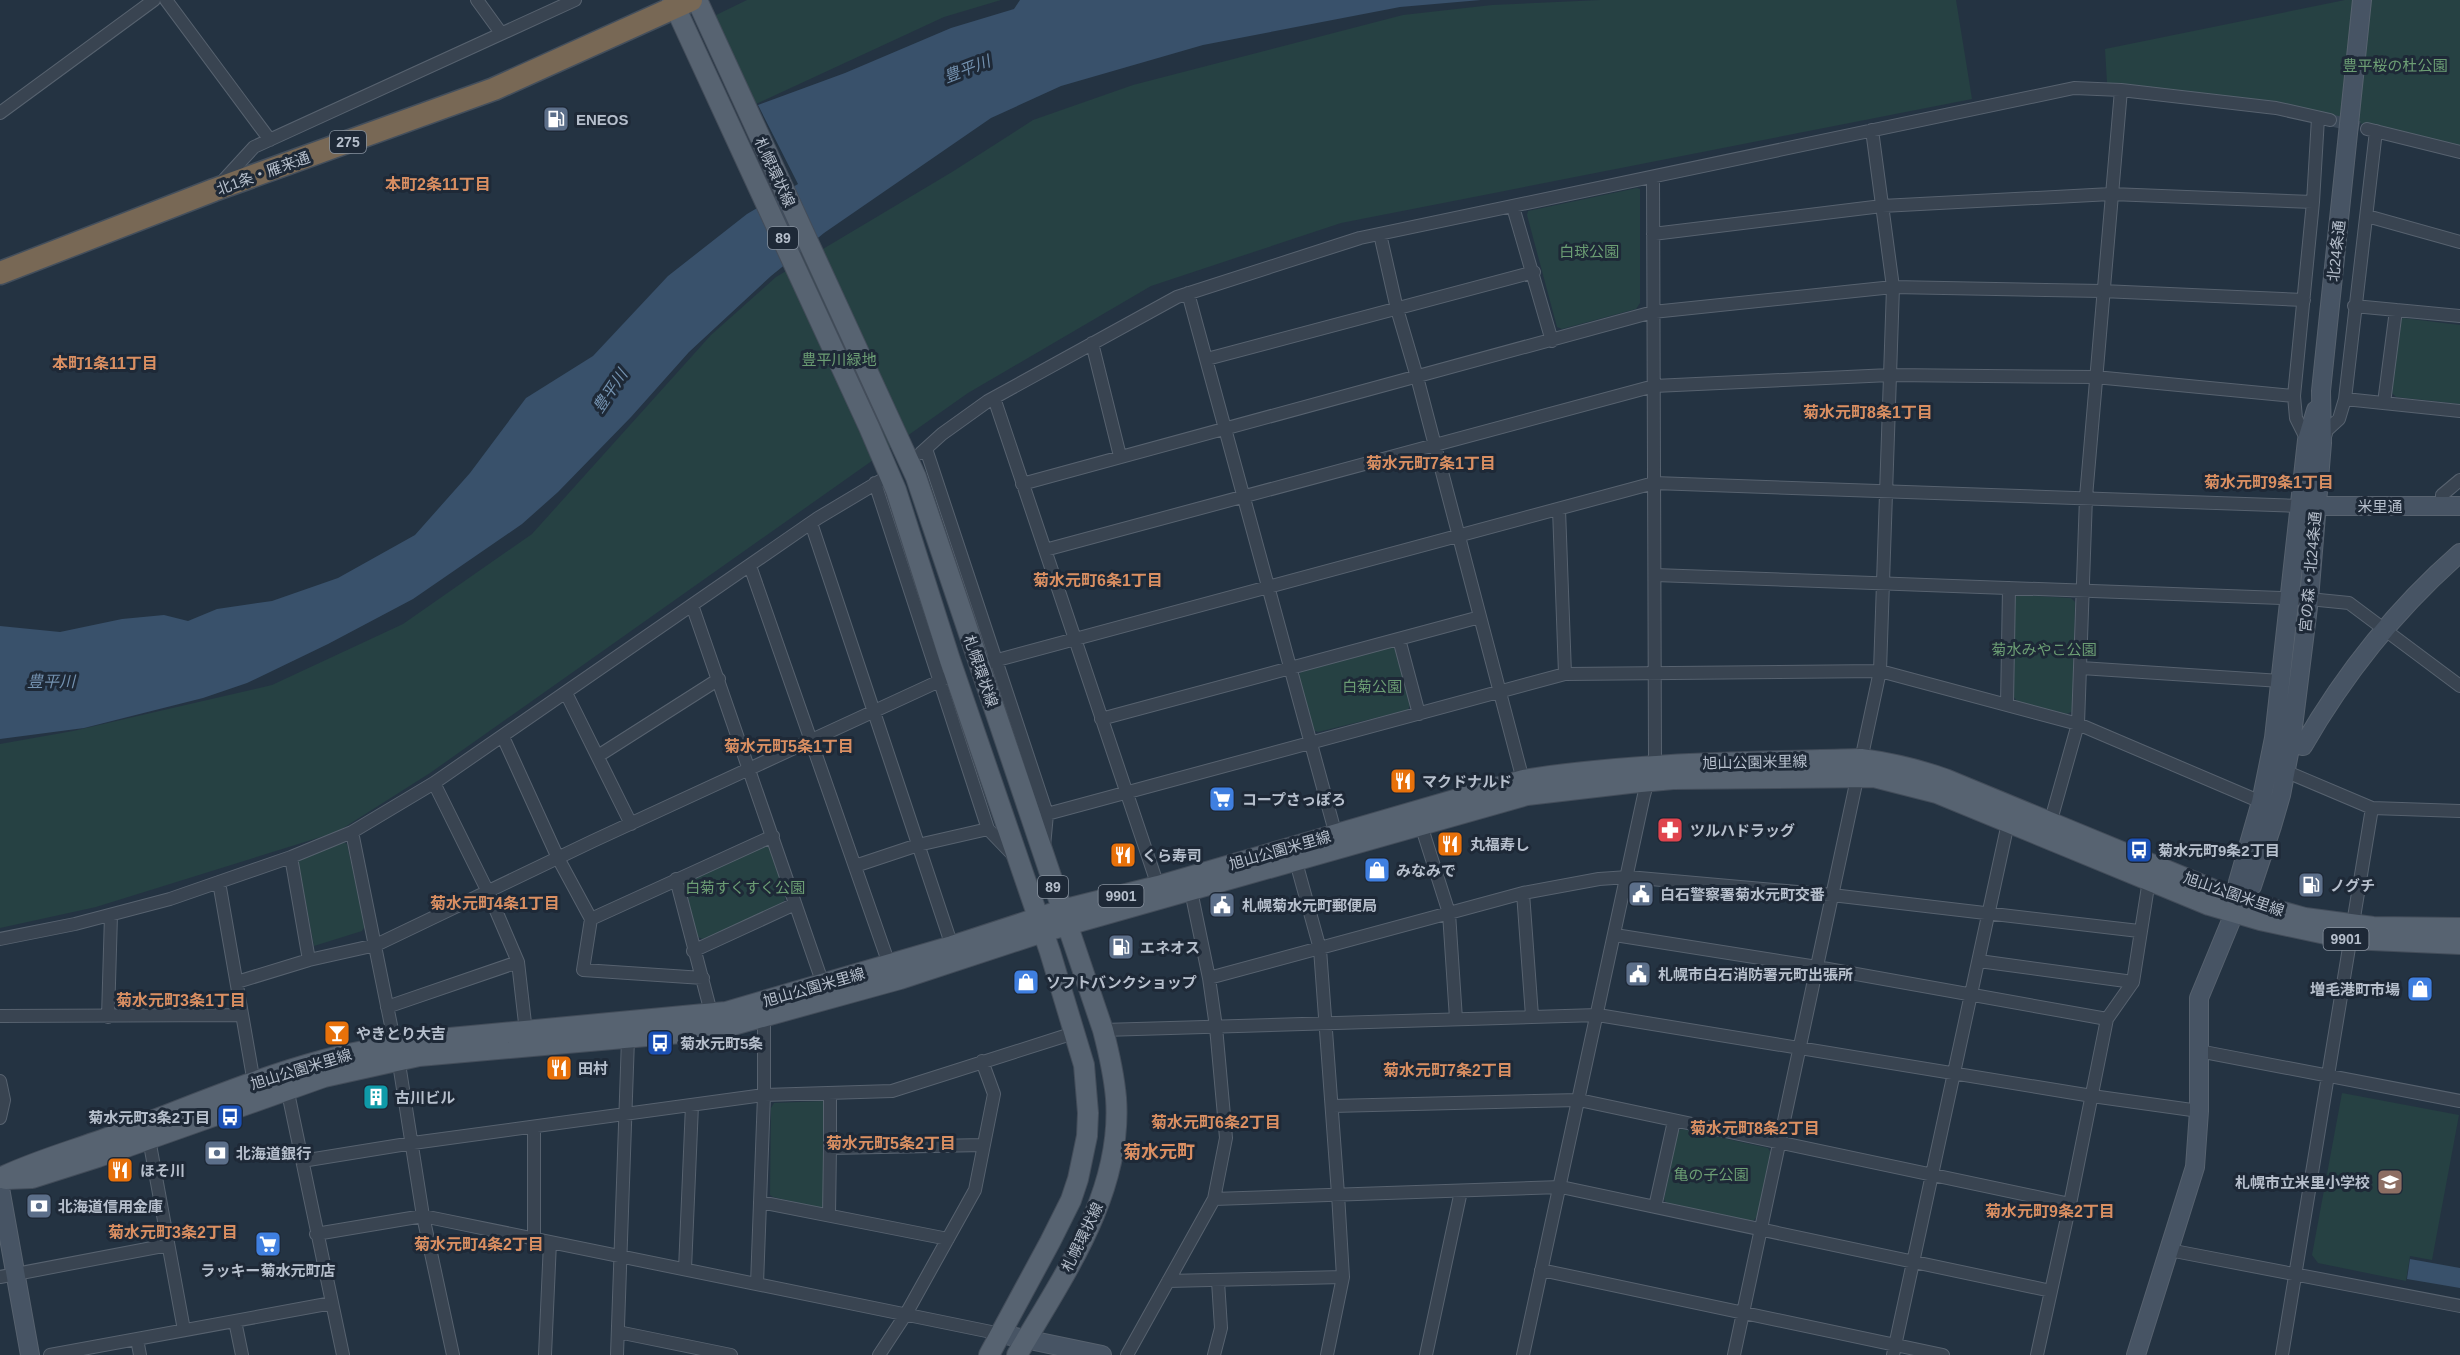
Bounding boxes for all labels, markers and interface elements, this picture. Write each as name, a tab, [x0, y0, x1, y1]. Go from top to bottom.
water label: 豊平川	[942, 52, 994, 86]
park label: 豊平桜の杜公園	[2342, 57, 2448, 74]
fuel station icon: ENEOS	[541, 104, 571, 134]
place label: ENEOS	[576, 111, 629, 128]
road number: 275	[330, 131, 366, 153]
street label: 札幌環状線	[751, 134, 799, 210]
street label: 北1条・雁来通	[214, 148, 312, 198]
district label: 本町2条11丁目	[385, 176, 491, 193]
street label: 北24条通	[2324, 219, 2348, 283]
road number: 89	[768, 227, 798, 249]
park label: 白球公園	[1559, 243, 1619, 260]
park label: 豊平川緑地	[801, 351, 877, 368]
district label: 本町1条11丁目	[52, 355, 158, 372]
water label: 豊平川	[590, 365, 632, 416]
district label: 菊水元町8条1丁目	[1803, 404, 1933, 421]
district label: 菊水元町7条1丁目	[1366, 455, 1496, 472]
district label: 菊水元町9条1丁目	[2204, 474, 2334, 491]
street label: 米里通	[2357, 498, 2403, 515]
street label: 宮の森・北24条通	[2296, 511, 2324, 633]
district label: 菊水元町6条1丁目	[1033, 572, 1163, 589]
street label: 札幌環状線	[961, 633, 1001, 709]
park label: 菊水みやこ公園	[1991, 641, 2097, 658]
water label: 豊平川	[27, 673, 77, 690]
park label: 白菊公園	[1342, 678, 1402, 695]
district label: 菊水元町5条1丁目	[724, 738, 854, 755]
street label: 旭山公園米里線	[1702, 753, 1808, 771]
restaurant icon: マクドナルド	[1388, 766, 1418, 796]
place label: マクドナルド	[1422, 773, 1512, 790]
supermarket icon: コープさっぽろ	[1207, 784, 1237, 814]
place label: コープさっぽろ	[1242, 791, 1346, 808]
pharmacy icon: ツルハドラッグ	[1655, 815, 1685, 845]
place label: ツルハドラッグ	[1690, 822, 1795, 839]
street label: 旭山公園米里線	[1227, 827, 1333, 873]
restaurant icon: 丸福寿し	[1435, 829, 1465, 859]
bus stop icon: 菊水元町9条2丁目	[2124, 835, 2154, 865]
place label: 丸福寿し	[1470, 836, 1530, 853]
restaurant icon: くら寿司	[1108, 840, 1138, 870]
place label: 菊水元町9条2丁目	[2158, 842, 2280, 859]
place label: くら寿司	[1142, 847, 1202, 864]
shop icon: みなみで	[1362, 855, 1392, 885]
place label: みなみで	[1396, 862, 1456, 879]
street label: 旭山公園米里線	[2182, 869, 2286, 919]
fuel station icon: ノグチ	[2296, 870, 2326, 900]
road number: 89	[1038, 876, 1068, 898]
place label: ノグチ	[2330, 877, 2375, 894]
park label: 白菊すくすく公園	[685, 879, 805, 896]
public building icon: 白石警察署菊水元町交番	[1626, 879, 1656, 909]
road number: 9901	[1098, 885, 1144, 907]
place label: 白石警察署菊水元町交番	[1660, 886, 1825, 903]
public building icon: 札幌菊水元町郵便局	[1207, 890, 1237, 920]
district label: 菊水元町4条1丁目	[430, 895, 560, 912]
place label: 札幌菊水元町郵便局	[1242, 897, 1377, 914]
road number: 9901	[2324, 928, 2368, 950]
fuel station icon: エネオス	[1106, 932, 1136, 962]
place label: エネオス	[1140, 939, 1200, 956]
public building icon: 札幌市白石消防署元町出張所	[1623, 959, 1653, 989]
street label: 旭山公園米里線	[761, 964, 867, 1010]
place label: 札幌市白石消防署元町出張所	[1658, 966, 1853, 983]
shop icon: ソフトバンクショップ	[1011, 967, 1041, 997]
place label: ソフトバンクショップ	[1046, 974, 1197, 991]
shop icon: 増毛港町市場	[2405, 974, 2435, 1004]
place label: 増毛港町市場	[2310, 981, 2400, 998]
district label: 菊水元町3条1丁目	[116, 992, 246, 1009]
bar icon: やきとり大吉	[322, 1018, 352, 1048]
place label: やきとり大吉	[356, 1025, 446, 1042]
bus stop icon: 菊水元町5条	[645, 1028, 675, 1058]
place label: 菊水元町5条	[680, 1035, 763, 1052]
street label: 旭山公園米里線	[248, 1046, 354, 1092]
restaurant icon: 田村	[544, 1053, 574, 1083]
place label: 田村	[578, 1060, 608, 1077]
district label: 菊水元町7条2丁目	[1383, 1062, 1513, 1079]
building icon: 古川ビル	[361, 1082, 391, 1112]
place label: 古川ビル	[395, 1089, 455, 1106]
bus stop icon: 菊水元町3条2丁目	[215, 1102, 245, 1132]
place label: 菊水元町3条2丁目	[88, 1109, 210, 1126]
district label: 菊水元町6条2丁目	[1151, 1114, 1281, 1131]
district label: 菊水元町8条2丁目	[1690, 1120, 1820, 1137]
district label: 菊水元町5条2丁目	[826, 1135, 956, 1152]
bank icon: 北海道銀行	[202, 1138, 232, 1168]
district label: 菊水元町	[1123, 1142, 1195, 1162]
place label: 北海道銀行	[236, 1145, 311, 1162]
restaurant icon: ほそ川	[105, 1155, 135, 1185]
place label: ほそ川	[140, 1162, 185, 1179]
park label: 亀の子公園	[1673, 1166, 1749, 1183]
school or university icon: 札幌市立米里小学校	[2375, 1167, 2405, 1197]
place label: 札幌市立米里小学校	[2235, 1174, 2370, 1191]
bank icon: 北海道信用金庫	[24, 1191, 54, 1221]
place label: 北海道信用金庫	[58, 1198, 163, 1215]
street label: 札幌環状線	[1058, 1200, 1106, 1274]
district label: 菊水元町9条2丁目	[1985, 1203, 2115, 1220]
district label: 菊水元町3条2丁目	[108, 1224, 238, 1241]
supermarket icon: ラッキー菊水元町店	[253, 1229, 283, 1259]
district label: 菊水元町4条2丁目	[414, 1236, 544, 1253]
place label: ラッキー菊水元町店	[200, 1262, 336, 1279]

